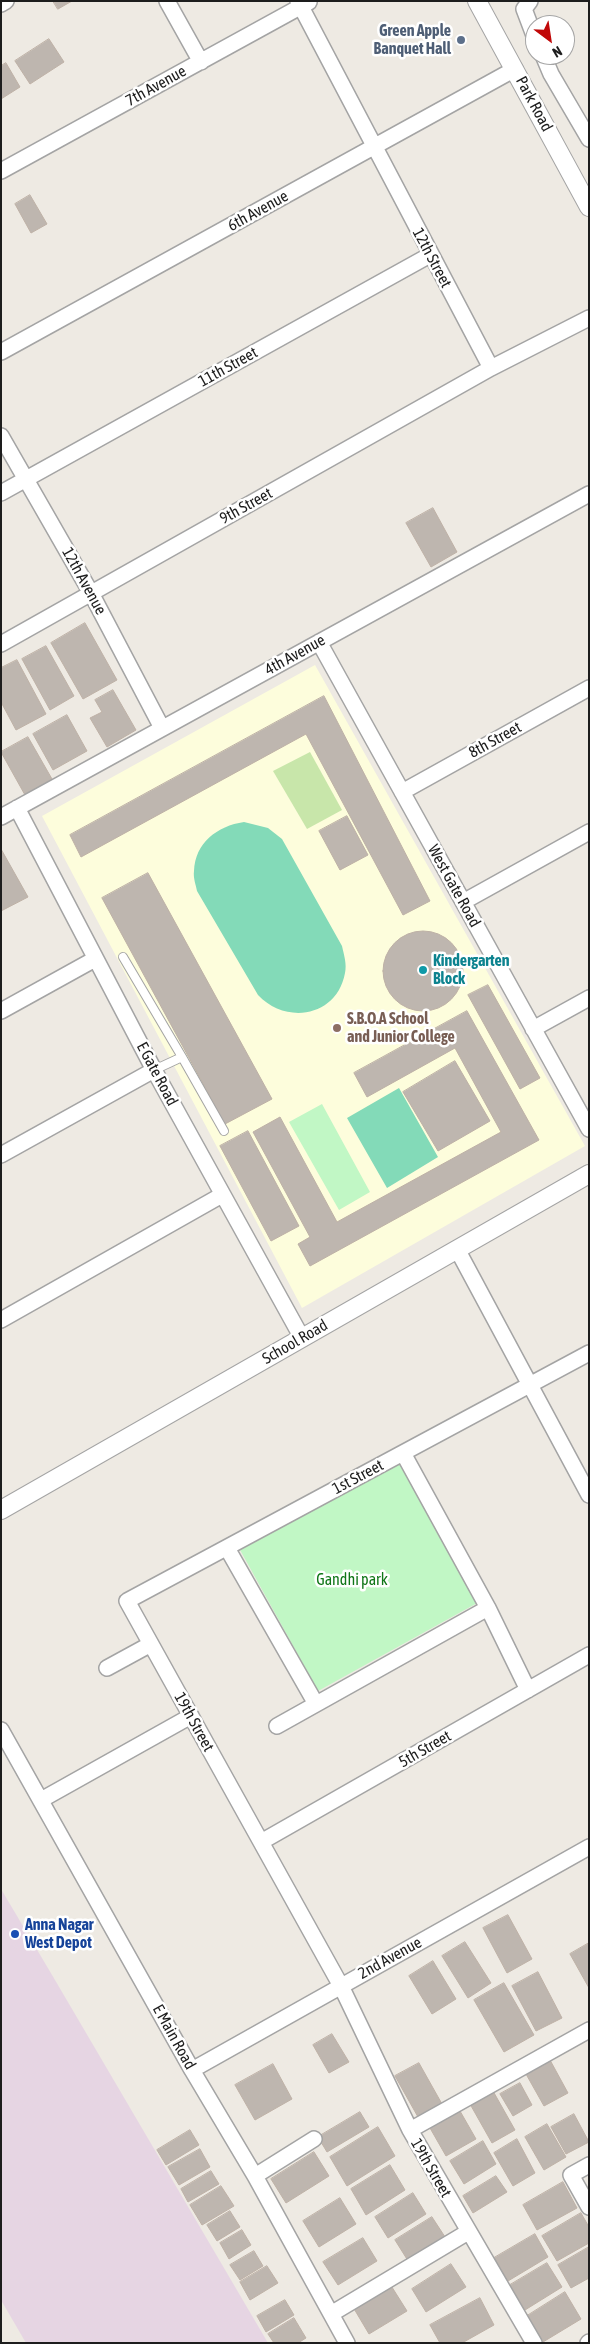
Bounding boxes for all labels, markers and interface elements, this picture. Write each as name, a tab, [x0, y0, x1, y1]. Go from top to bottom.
north arrow	[525, 15, 575, 65]
place label: Green Apple Banquet Hall	[374, 21, 451, 59]
marker: Green Apple Banquet Hall	[455, 34, 467, 46]
text: N	[550, 43, 565, 61]
street label: 7th Avenue	[122, 62, 190, 110]
street label: Park Road	[512, 73, 556, 135]
street label: 6th Avenue	[224, 187, 292, 235]
street label: 12th Street	[408, 225, 456, 291]
street label: 11th Street	[195, 343, 261, 391]
street label: 9th Street	[216, 484, 276, 528]
street label: 12th Avenue	[58, 544, 110, 618]
street label: 4th Avenue	[261, 631, 329, 679]
street label: 8th Street	[465, 718, 525, 762]
street label: West Gate Road	[423, 841, 485, 931]
place label: Kindergarten Block	[433, 951, 509, 989]
marker: Kindergarten Block	[417, 964, 429, 976]
place label: S.B.O.A School and Junior College	[347, 1009, 455, 1047]
marker: S.B.O.A School and Junior College	[331, 1022, 343, 1034]
street label: E Gate Road	[132, 1039, 182, 1109]
street label: School Road	[259, 1316, 331, 1368]
street label: 1st Street	[329, 1456, 387, 1498]
park label: Gandhi park	[316, 1570, 388, 1590]
street label: 19th Street	[170, 1689, 218, 1755]
street label: 5th Street	[395, 1726, 455, 1772]
place label: Anna Nagar West Depot	[25, 1915, 94, 1953]
marker: Anna Nagar West Depot	[9, 1928, 21, 1940]
street label: 2nd Avenue	[355, 1933, 425, 1983]
street label: E Main Road	[148, 2001, 200, 2073]
street label: 19th Street	[407, 2135, 455, 2201]

